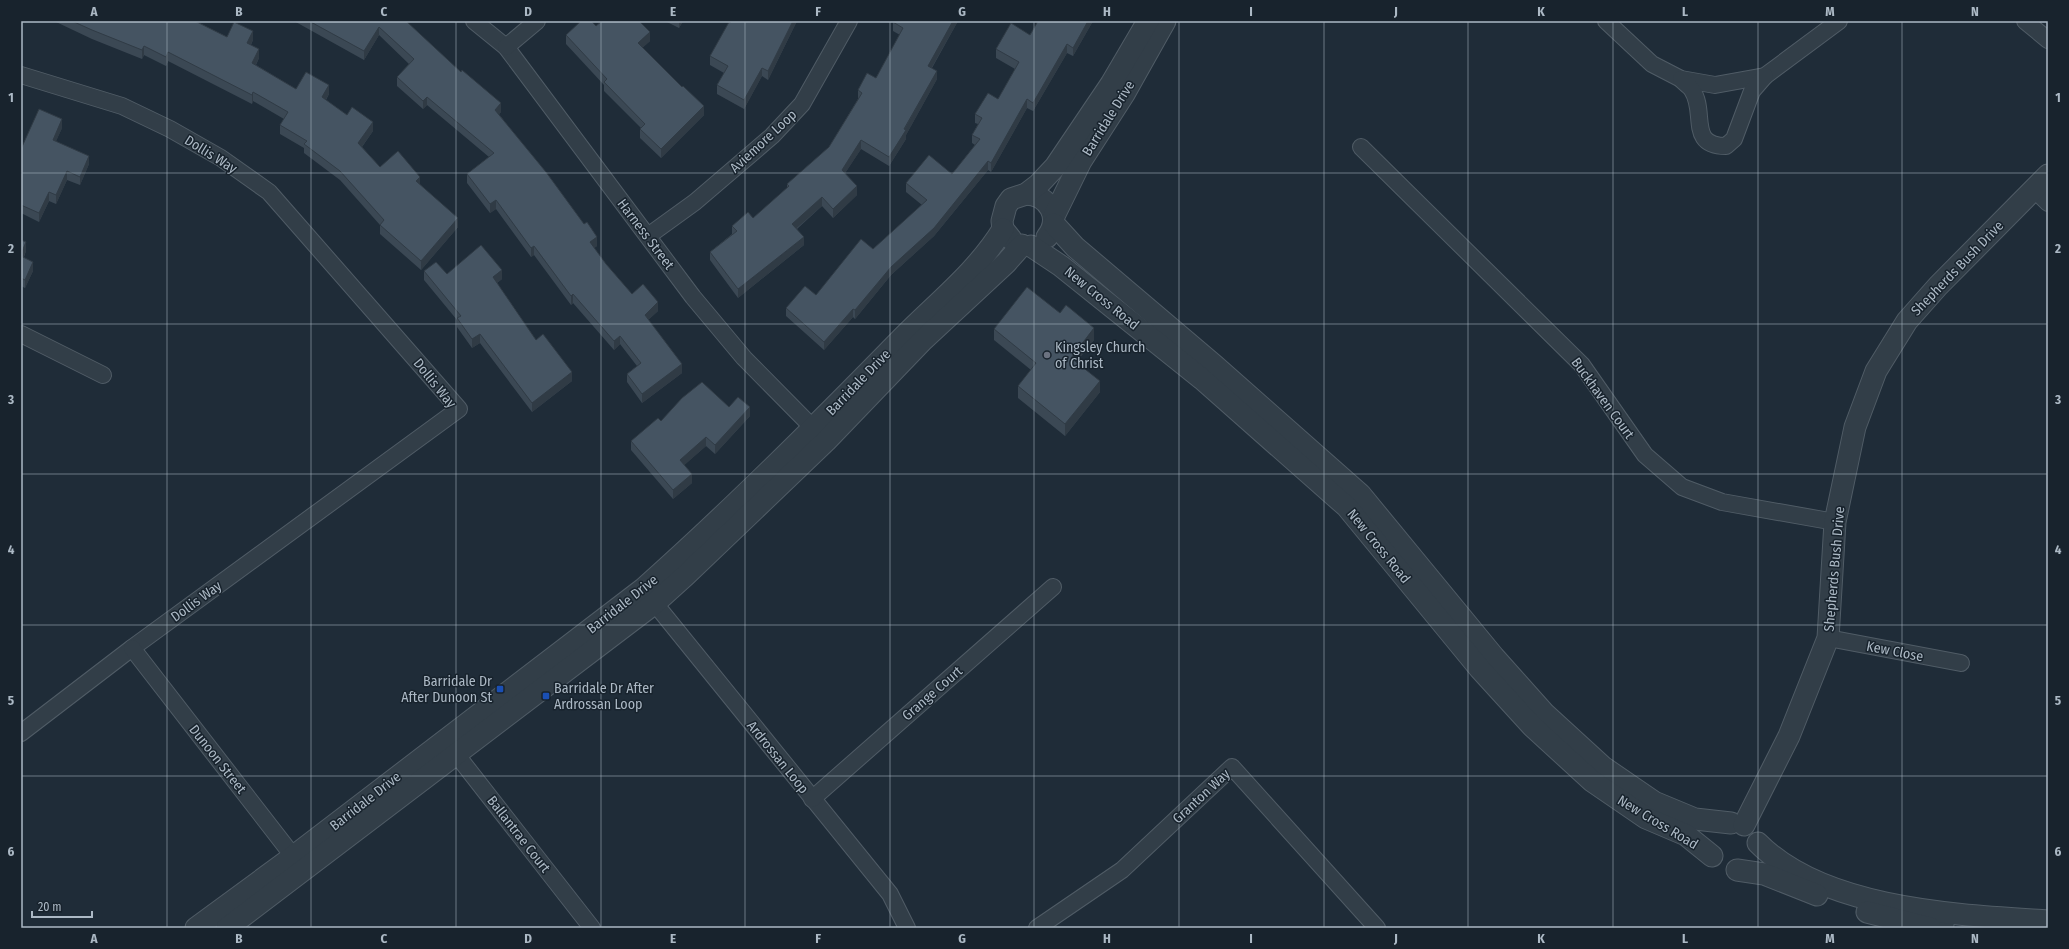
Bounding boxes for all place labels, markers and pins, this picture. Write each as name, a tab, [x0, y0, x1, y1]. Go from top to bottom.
place label: Kingsley Church of Christ	[1055, 339, 1145, 372]
marker: Kingsley Church of Christ	[1042, 350, 1052, 360]
place label: Barridale Dr After Dunoon St	[401, 673, 492, 706]
place label: Barridale Dr After Ardrossan Loop	[554, 680, 654, 713]
marker: Barridale Dr After Dunoon St	[495, 684, 505, 694]
marker: Barridale Dr After Ardrossan Loop	[541, 691, 551, 701]

